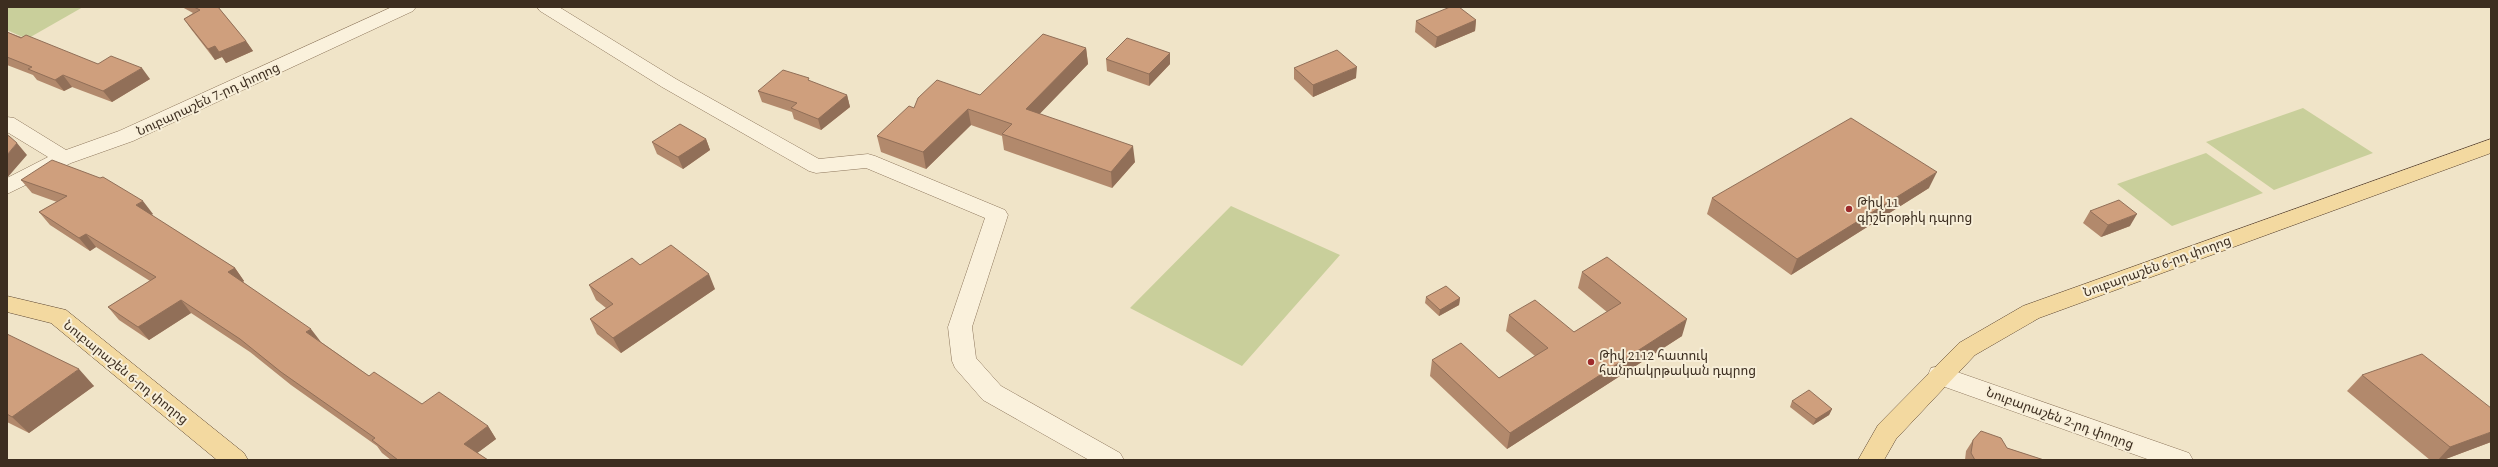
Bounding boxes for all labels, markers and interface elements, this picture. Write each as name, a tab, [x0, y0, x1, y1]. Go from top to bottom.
street label: Նուբարաշեն 7-րդ փողոց	[134, 58, 282, 140]
place label: Թիվ 11 գիշերօթիկ դպրոց	[1857, 194, 1972, 226]
marker: Թիվ 11 գիշերօթիկ դպրոց	[1844, 204, 1854, 214]
street label: Նուբարաշեն 6-րդ փողոց	[2081, 231, 2233, 301]
street label: Նուբարաշեն 6-րդ փողոց	[60, 316, 192, 428]
place label: Թիվ 2112 հատուկ հանրակրթական դպրոց	[1599, 347, 1756, 379]
marker: Թիվ 2112 հատուկ հանրակրթական դպրոց	[1586, 357, 1596, 367]
street label: Նուբարաշեն 2-րդ փողոց	[1984, 383, 2136, 453]

